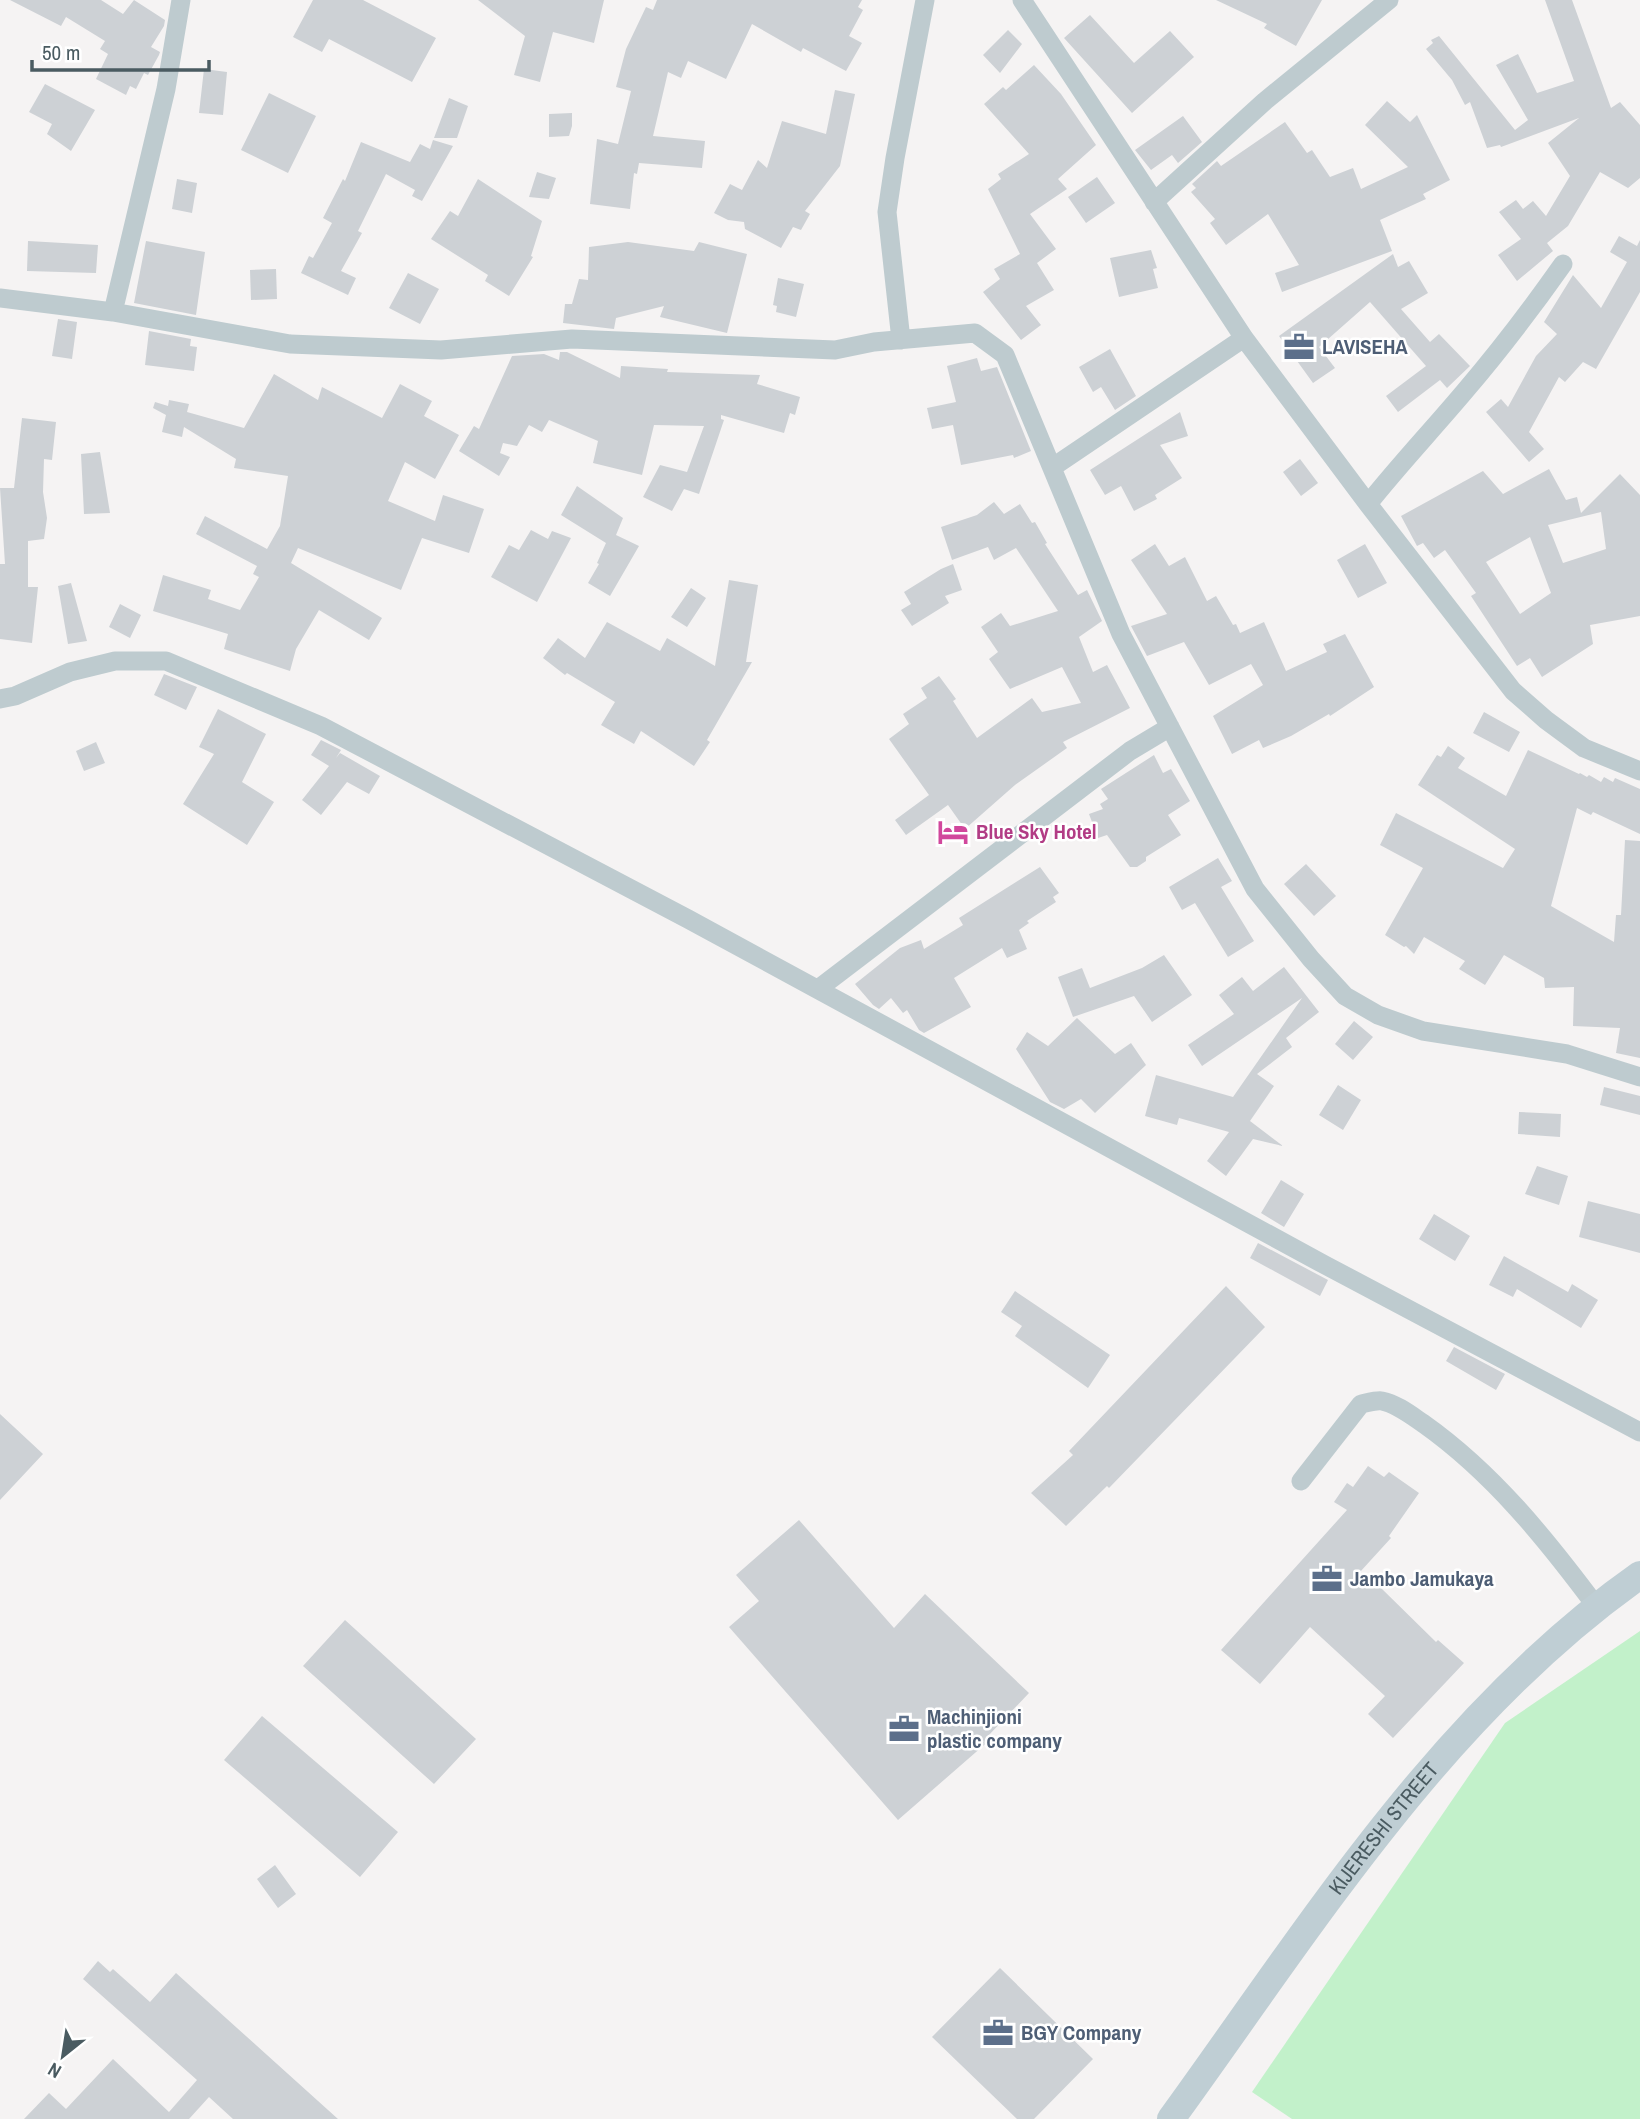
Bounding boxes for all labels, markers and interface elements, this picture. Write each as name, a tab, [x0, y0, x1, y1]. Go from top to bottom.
scale bar	[32, 28, 208, 72]
text: 50 m	[42, 38, 80, 67]
office icon: LAVISEHA	[1282, 330, 1316, 364]
place label: LAVISEHA	[1322, 332, 1408, 361]
hotel icon: Blue Sky Hotel	[936, 815, 970, 849]
place label: Blue Sky Hotel	[976, 817, 1097, 846]
office icon: Jambo Jamukaya	[1310, 1562, 1344, 1596]
place label: Jambo Jamukaya	[1350, 1564, 1494, 1593]
place label: Machinjioni plastic company	[927, 1702, 1062, 1755]
office icon: Machinjioni plastic company	[887, 1712, 921, 1746]
street label: KIJERESHI STREET	[1322, 1755, 1445, 1901]
office icon: BGY Company	[981, 2016, 1015, 2050]
place label: BGY Company	[1021, 2018, 1142, 2047]
north arrow	[28, 2021, 98, 2091]
text: N	[43, 2057, 66, 2085]

